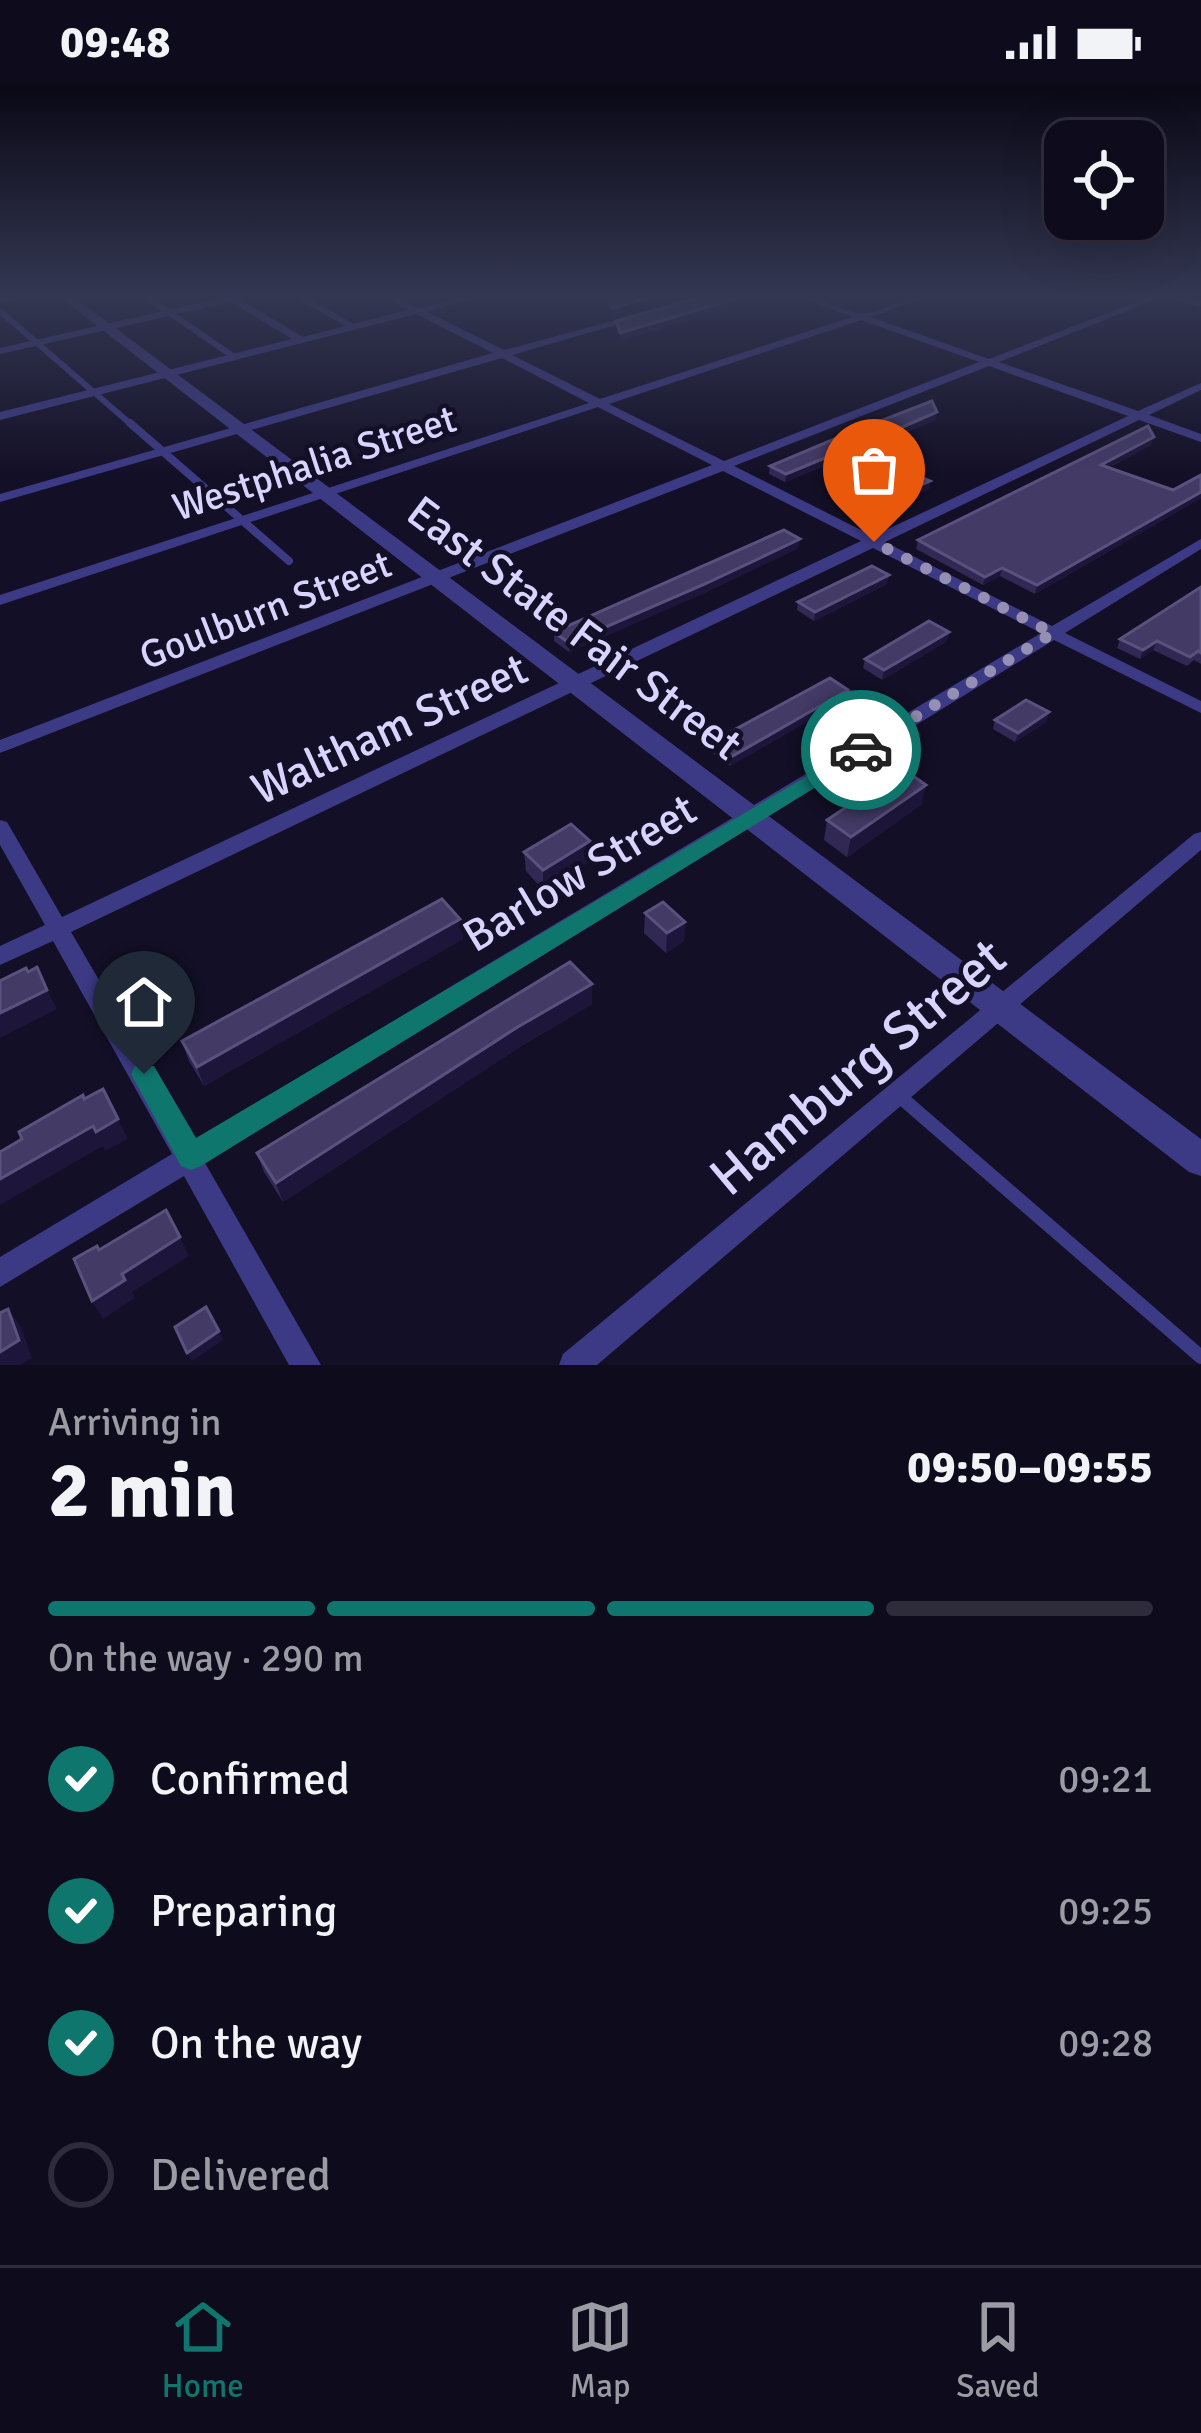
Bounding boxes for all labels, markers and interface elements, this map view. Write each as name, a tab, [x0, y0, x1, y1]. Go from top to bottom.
text: 09:48	[60, 15, 170, 70]
map controls	[1044, 120, 1164, 240]
button: locate	[1044, 120, 1164, 240]
street label: Westphalia Street	[166, 394, 462, 531]
pin	[823, 419, 925, 542]
icon: bag	[841, 437, 907, 503]
street label: East State Fair Street	[396, 484, 752, 772]
street label: Goulburn Street	[133, 540, 398, 680]
street label: Waltham Street	[243, 641, 536, 817]
courier	[801, 690, 921, 810]
icon: car	[828, 717, 894, 783]
street label: Barlow Street	[453, 782, 706, 964]
street label: Hamburg Street	[697, 924, 1019, 1210]
pin	[93, 951, 195, 1074]
icon: home	[111, 969, 177, 1035]
text: Arriving in	[48, 1398, 222, 1446]
text: 09:50–09:55	[907, 1440, 1153, 1495]
text: 2 min	[48, 1443, 236, 1539]
text: On the way · 290 m	[48, 1634, 364, 1682]
icon: check	[48, 1746, 114, 1812]
text: Confirmed	[150, 1752, 350, 1807]
text: 09:21	[1058, 1755, 1153, 1803]
icon: check	[48, 1878, 114, 1944]
text: Preparing	[150, 1884, 338, 1939]
text: 09:25	[1058, 1887, 1153, 1935]
icon: check	[48, 2010, 114, 2076]
text: On the way	[150, 2016, 362, 2071]
text: 09:28	[1058, 2019, 1153, 2067]
text: Delivered	[150, 2148, 331, 2203]
tab: Home	[162, 2294, 244, 2407]
tab: Map	[567, 2294, 633, 2407]
tab: Saved	[956, 2294, 1039, 2407]

